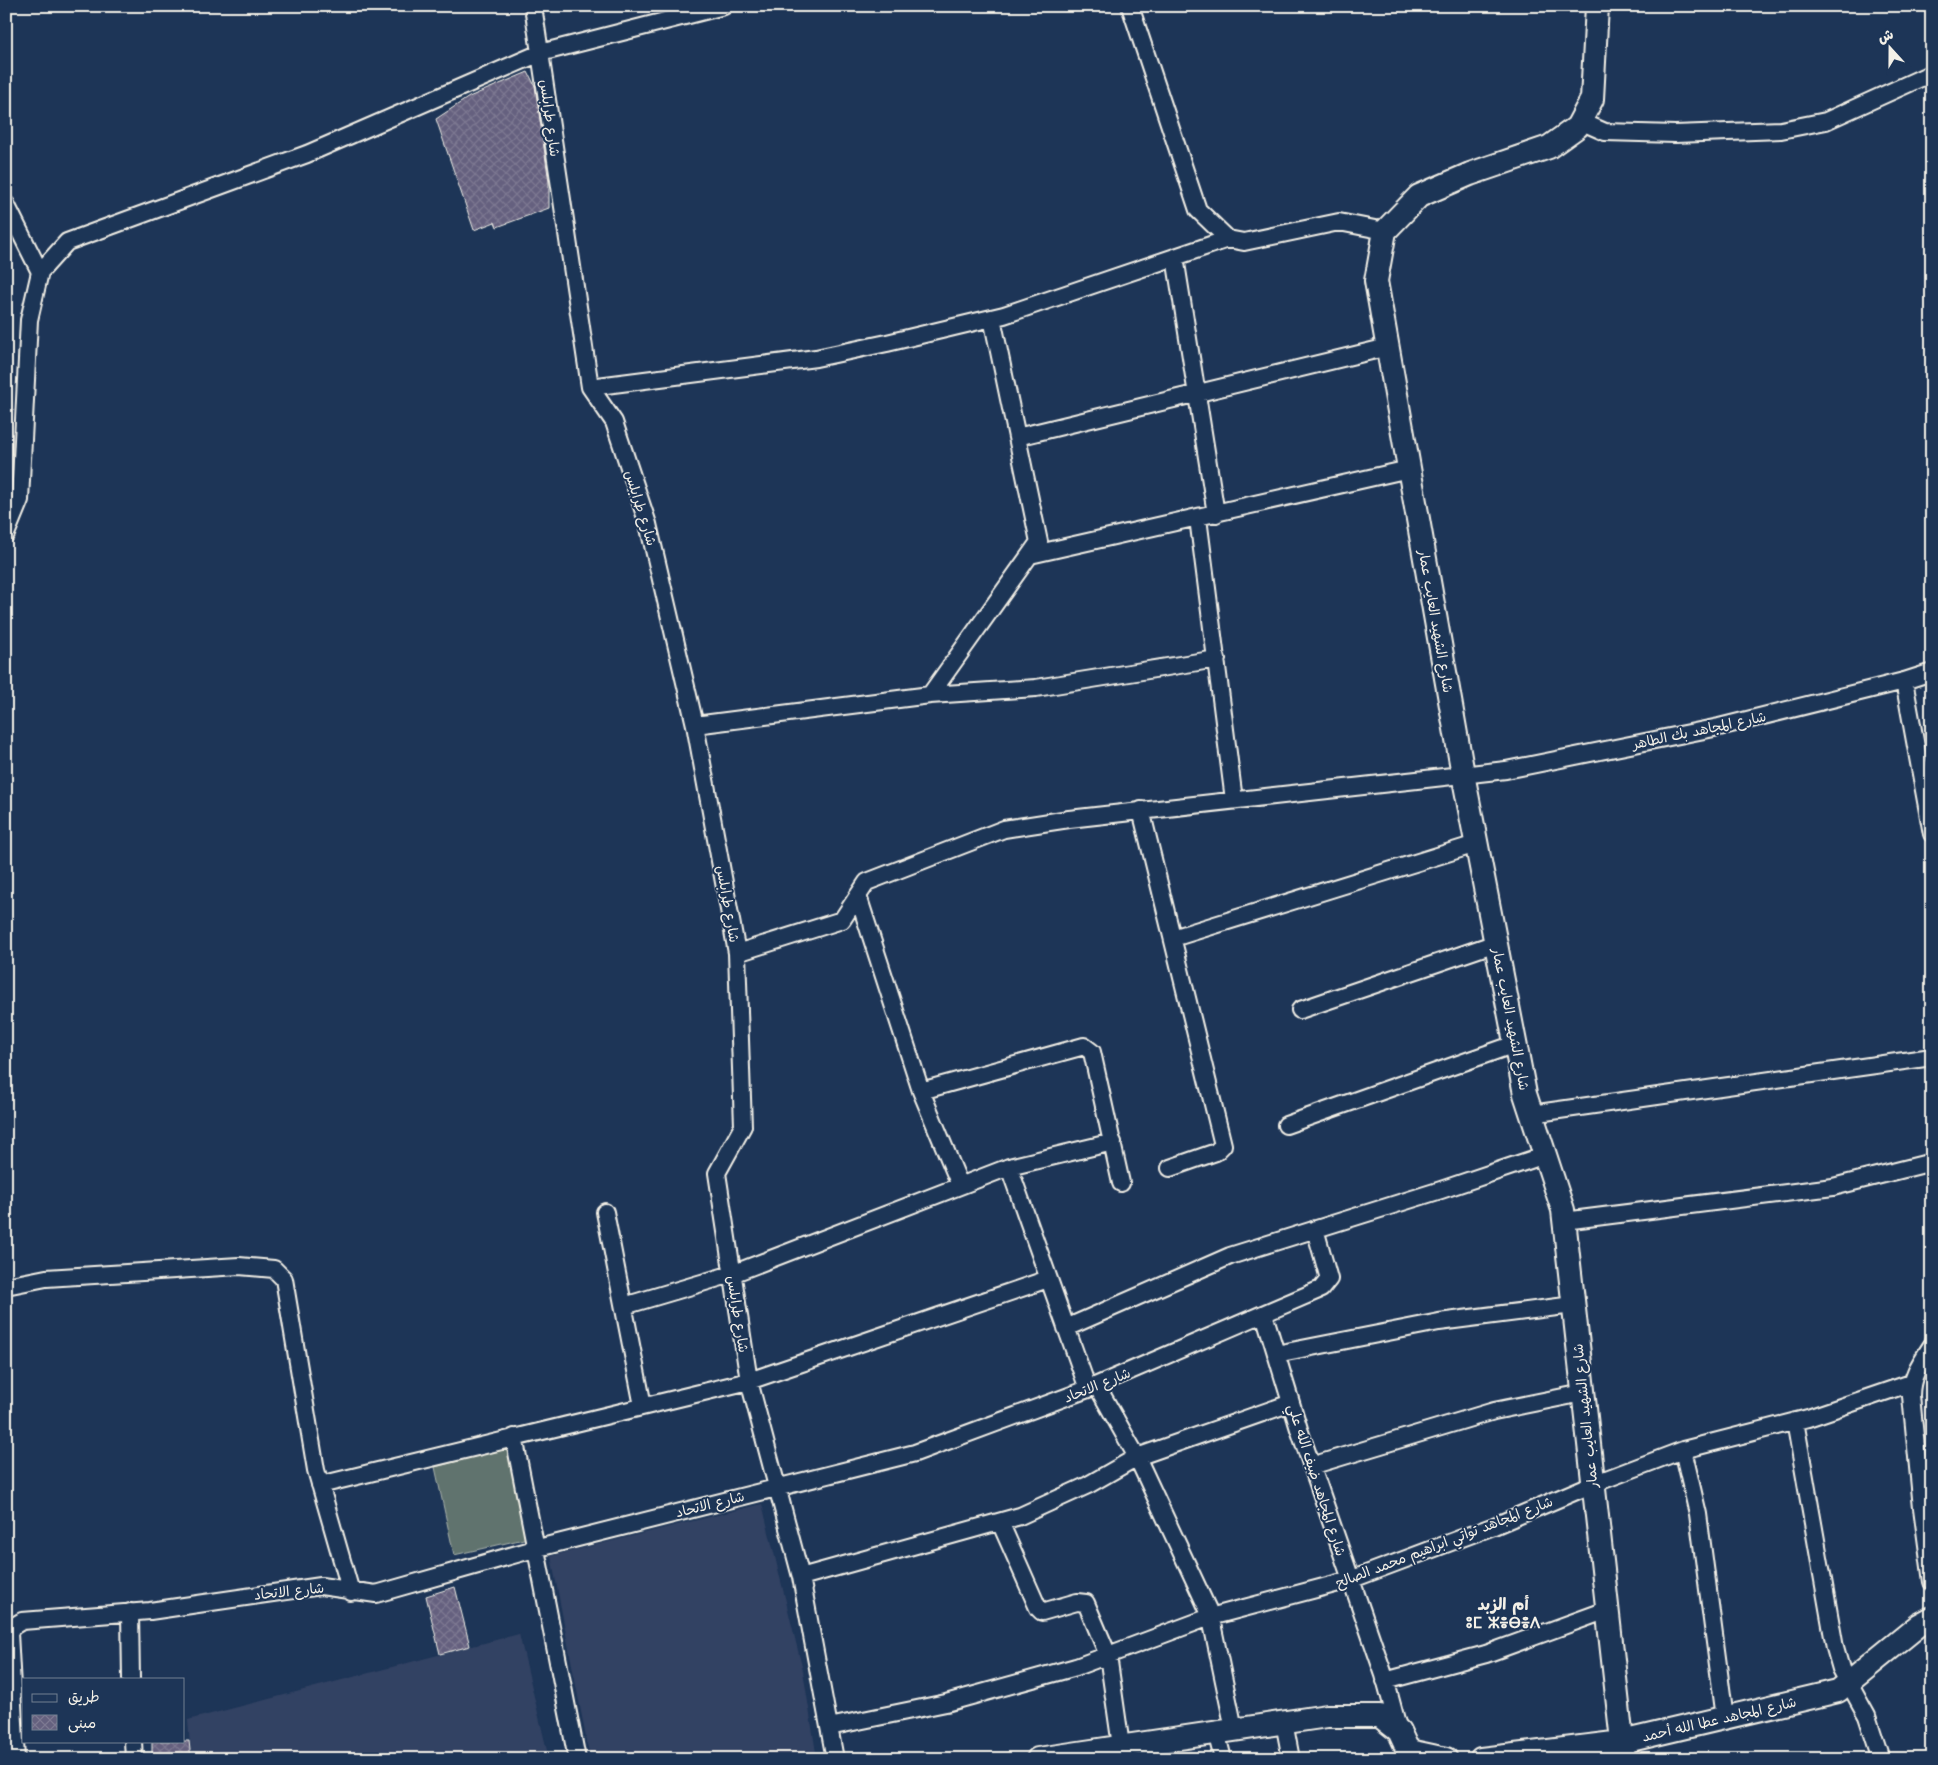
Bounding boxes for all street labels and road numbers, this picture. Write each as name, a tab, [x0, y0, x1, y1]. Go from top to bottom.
street label: شارع طرابلس	[535, 78, 565, 158]
street label: شارع طرابلس	[620, 468, 662, 548]
street label: شارع الشهيد العايب عمار	[1413, 547, 1458, 694]
street label: شارع المجاهد بك الطاهر	[1629, 706, 1768, 754]
street label: شارع طرابلس	[711, 864, 745, 944]
street label: شارع الشهيد العايب عمار	[1487, 945, 1535, 1092]
street label: شارع طرابلس	[722, 1274, 754, 1354]
street label: شارع الشهيد العايب عمار	[1567, 1343, 1603, 1490]
street label: شارع الاتحاد	[1061, 1363, 1133, 1407]
street label: شارع المجاهد ضيف الله علي	[1280, 1401, 1351, 1560]
street label: شارع الاتحاد	[673, 1486, 747, 1522]
street label: شارع المجاهد تواتي ابراهيم محمد الصالح	[1332, 1491, 1557, 1596]
street label: شارع الاتحاد	[253, 1577, 325, 1605]
street label: شارع المجاهد عطا الله أحمد	[1640, 1691, 1798, 1747]

